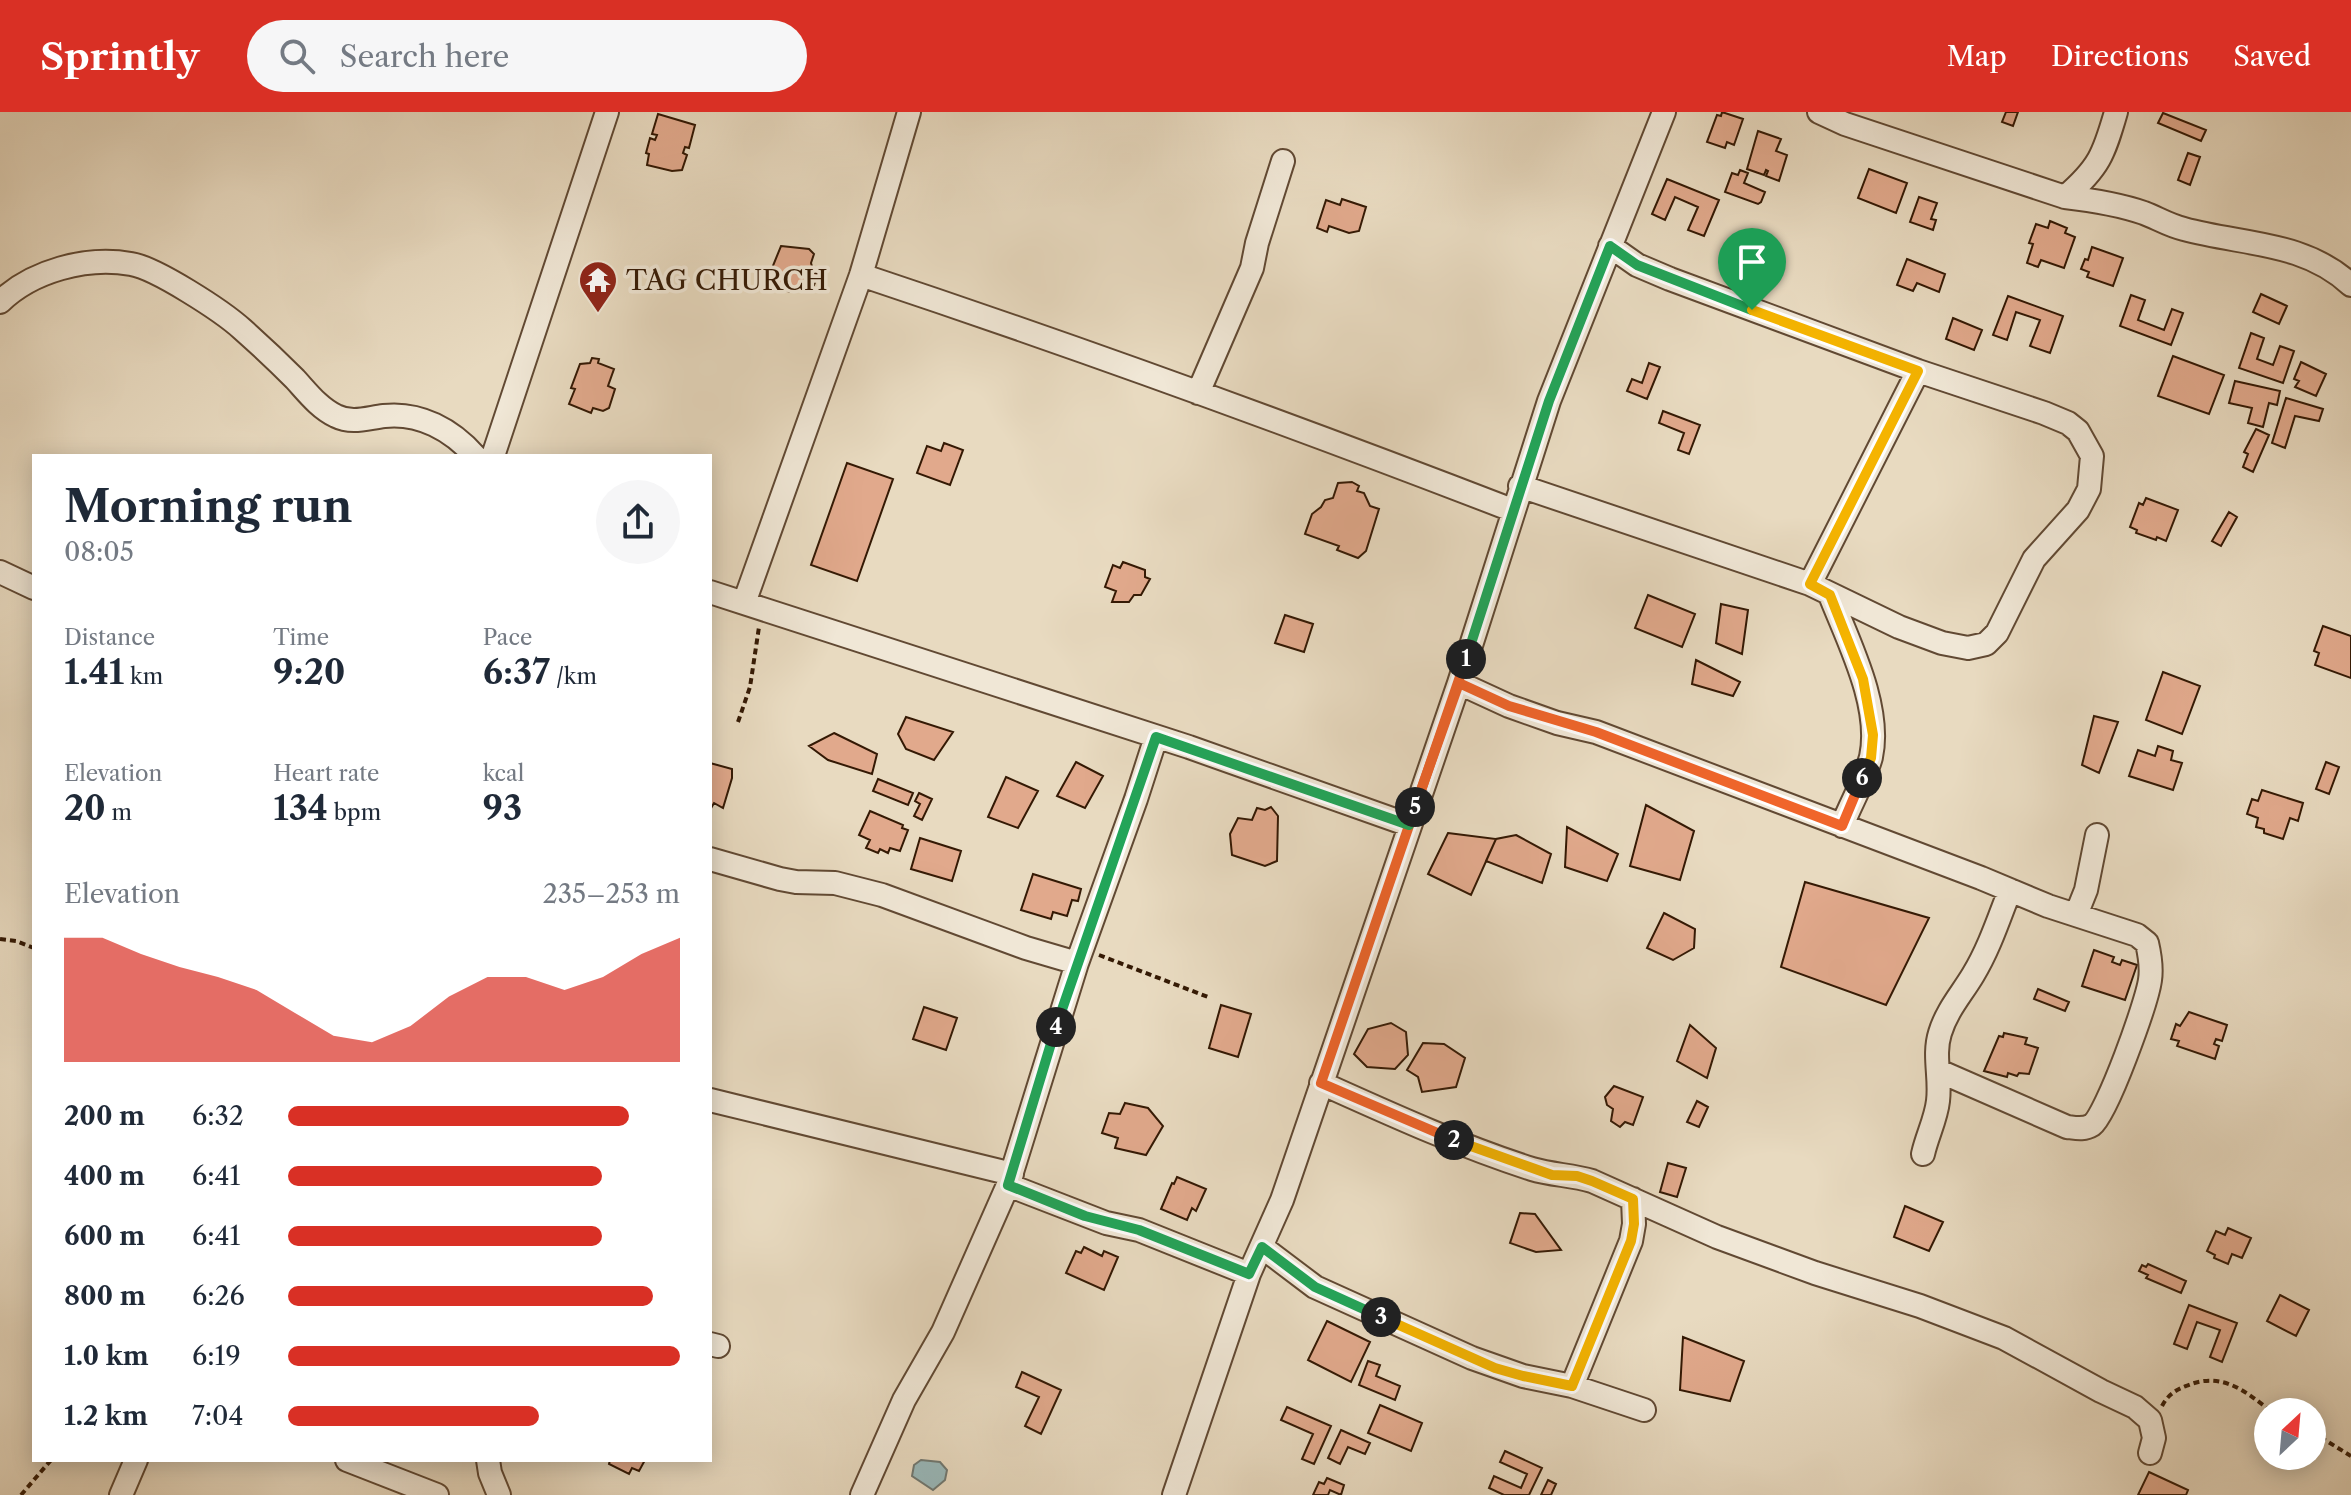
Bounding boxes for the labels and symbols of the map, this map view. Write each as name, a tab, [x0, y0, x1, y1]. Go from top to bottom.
pin	[1718, 228, 1786, 310]
temple icon: TAG CHURCH	[577, 259, 619, 314]
place label: TAG CHURCH	[626, 263, 828, 297]
pin: 1	[1446, 639, 1486, 679]
pin: 6	[1842, 758, 1882, 798]
pin: 5	[1395, 787, 1435, 827]
pin: 4	[1036, 1007, 1076, 1047]
pin: 2	[1434, 1120, 1474, 1160]
pin: 3	[1361, 1297, 1401, 1337]
north arrow	[2254, 1398, 2326, 1470]

